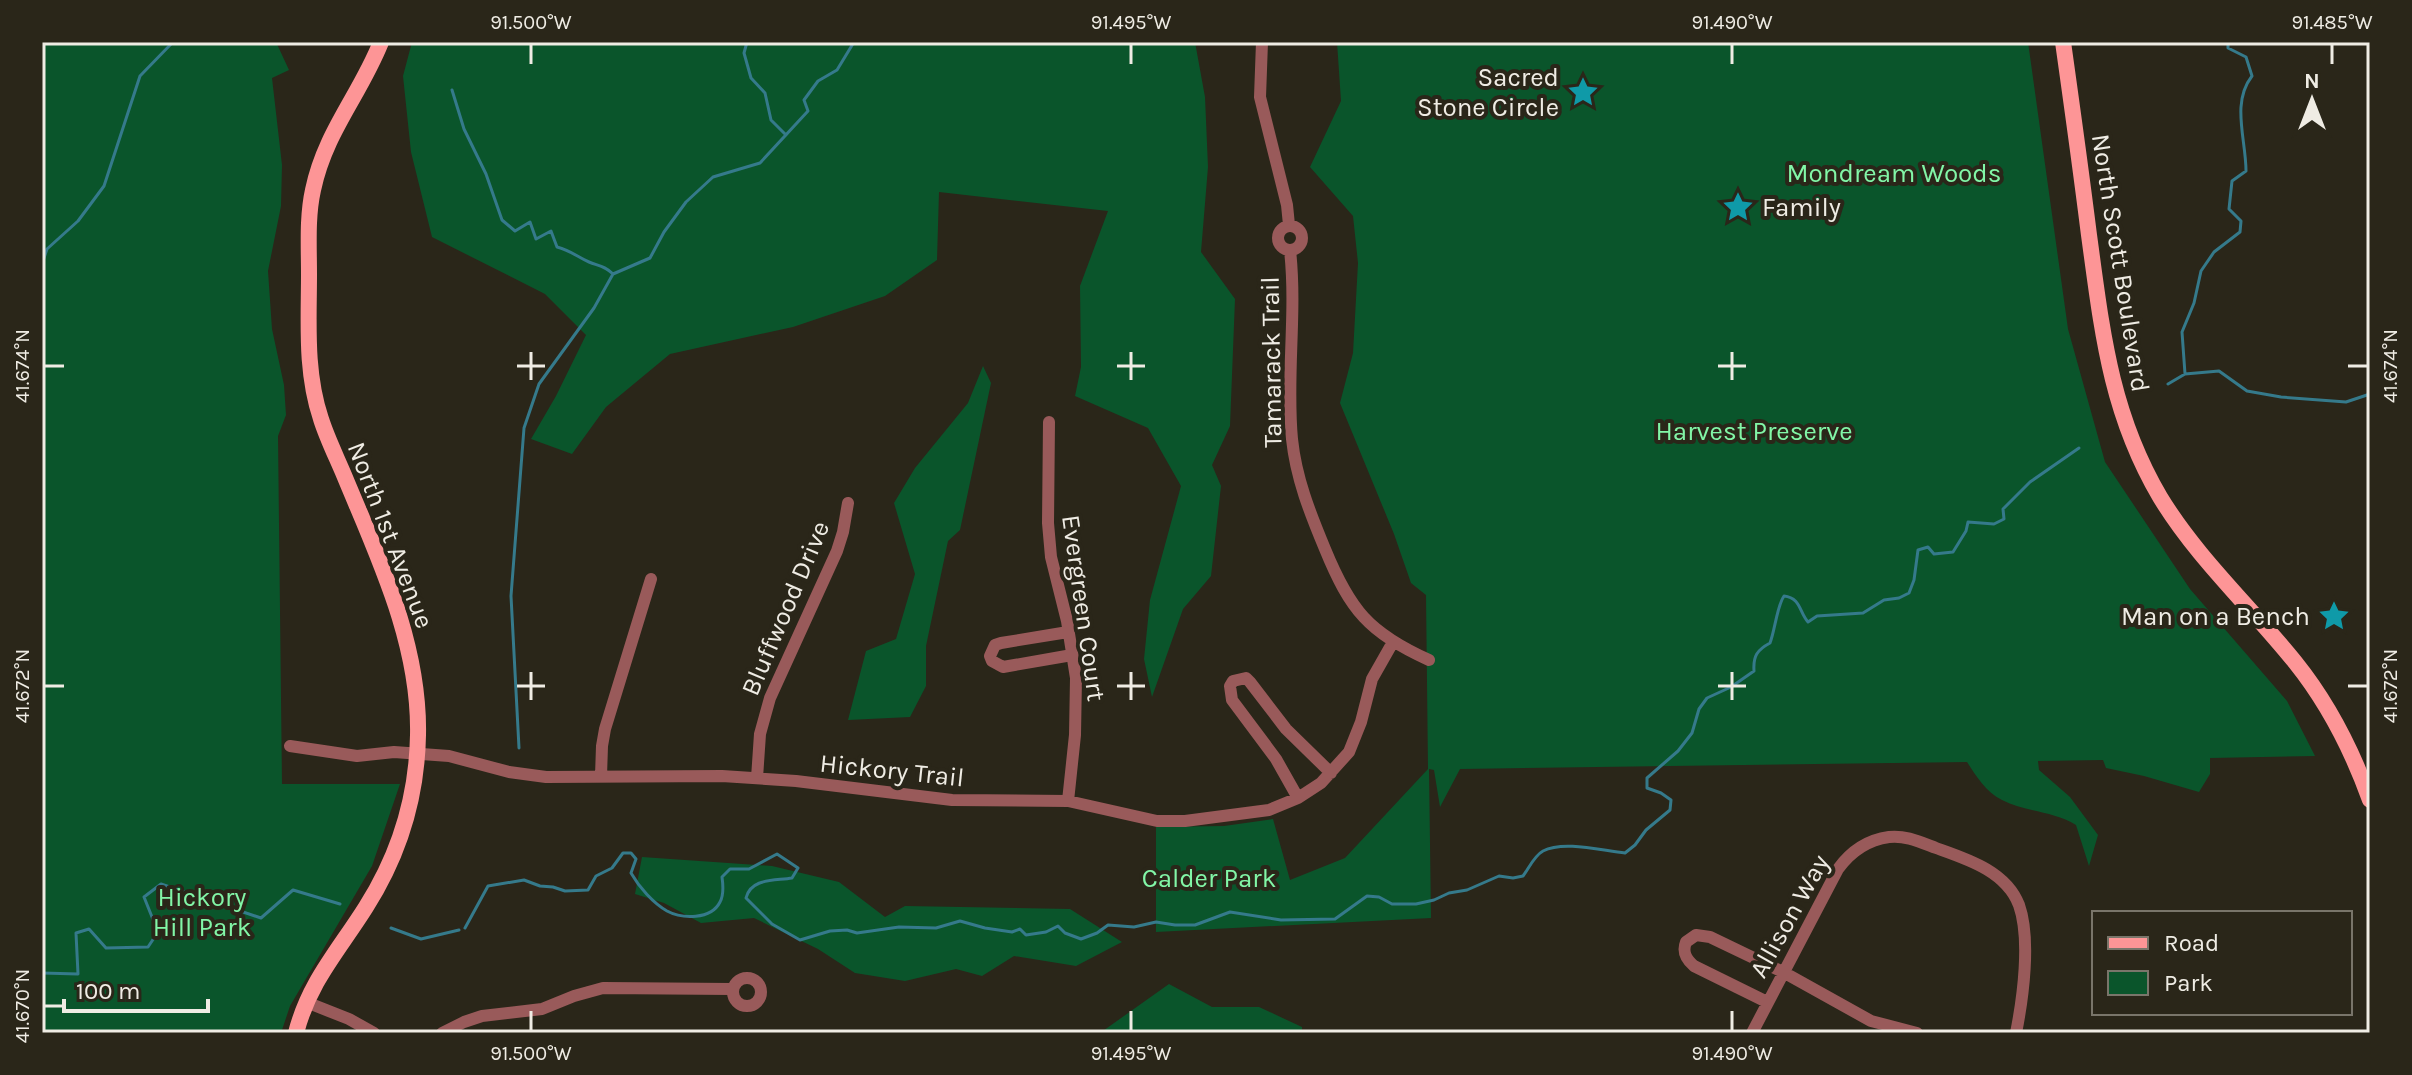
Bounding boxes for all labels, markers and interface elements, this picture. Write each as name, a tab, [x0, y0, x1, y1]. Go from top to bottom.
text: 91.500°W	[490, 11, 572, 34]
text: 91.495°W	[1091, 11, 1171, 34]
text: 91.490°W	[1691, 11, 1773, 34]
text: 91.485°W	[2291, 11, 2373, 34]
north arrow	[2272, 60, 2352, 140]
place label: Sacred Stone Circle	[1417, 62, 1559, 123]
text: N	[2304, 68, 2320, 94]
place icon: Sacred Stone Circle	[1566, 75, 1600, 109]
street label: North Scott Boulevard	[2085, 132, 2156, 394]
park label: Mondream Woods	[1787, 158, 2001, 189]
place icon: Family	[1721, 190, 1755, 224]
place label: Family	[1762, 192, 1841, 223]
street label: Tamarack Trail	[1255, 276, 1288, 448]
text: 41.674°N	[11, 329, 34, 403]
text: 41.674°N	[2379, 329, 2402, 403]
park label: Harvest Preserve	[1655, 416, 1853, 447]
street label: North 1st Avenue	[341, 438, 440, 633]
street label: Evergreen Court	[1055, 513, 1112, 703]
street label: Bluffwood Drive	[735, 516, 836, 700]
place icon: Man on a Bench	[2317, 599, 2351, 633]
place label: Man on a Bench	[2121, 601, 2310, 632]
text: 41.672°N	[11, 649, 34, 723]
text: 41.672°N	[2379, 649, 2402, 723]
street label: Hickory Trail	[818, 748, 966, 793]
street label: Allison Way	[1743, 849, 1836, 983]
park label: Calder Park	[1142, 863, 1276, 894]
park label: Hickory Hill Park	[153, 882, 251, 943]
legend	[2092, 911, 2352, 1015]
text: Road	[2164, 929, 2219, 957]
scale bar	[64, 963, 208, 1013]
text: 41.670°N	[11, 969, 34, 1043]
text: Park	[2164, 969, 2213, 997]
text: 100 m	[76, 977, 141, 1005]
text: 91.500°W	[490, 1042, 572, 1065]
text: 91.495°W	[1091, 1042, 1171, 1065]
text: 91.490°W	[1691, 1042, 1773, 1065]

